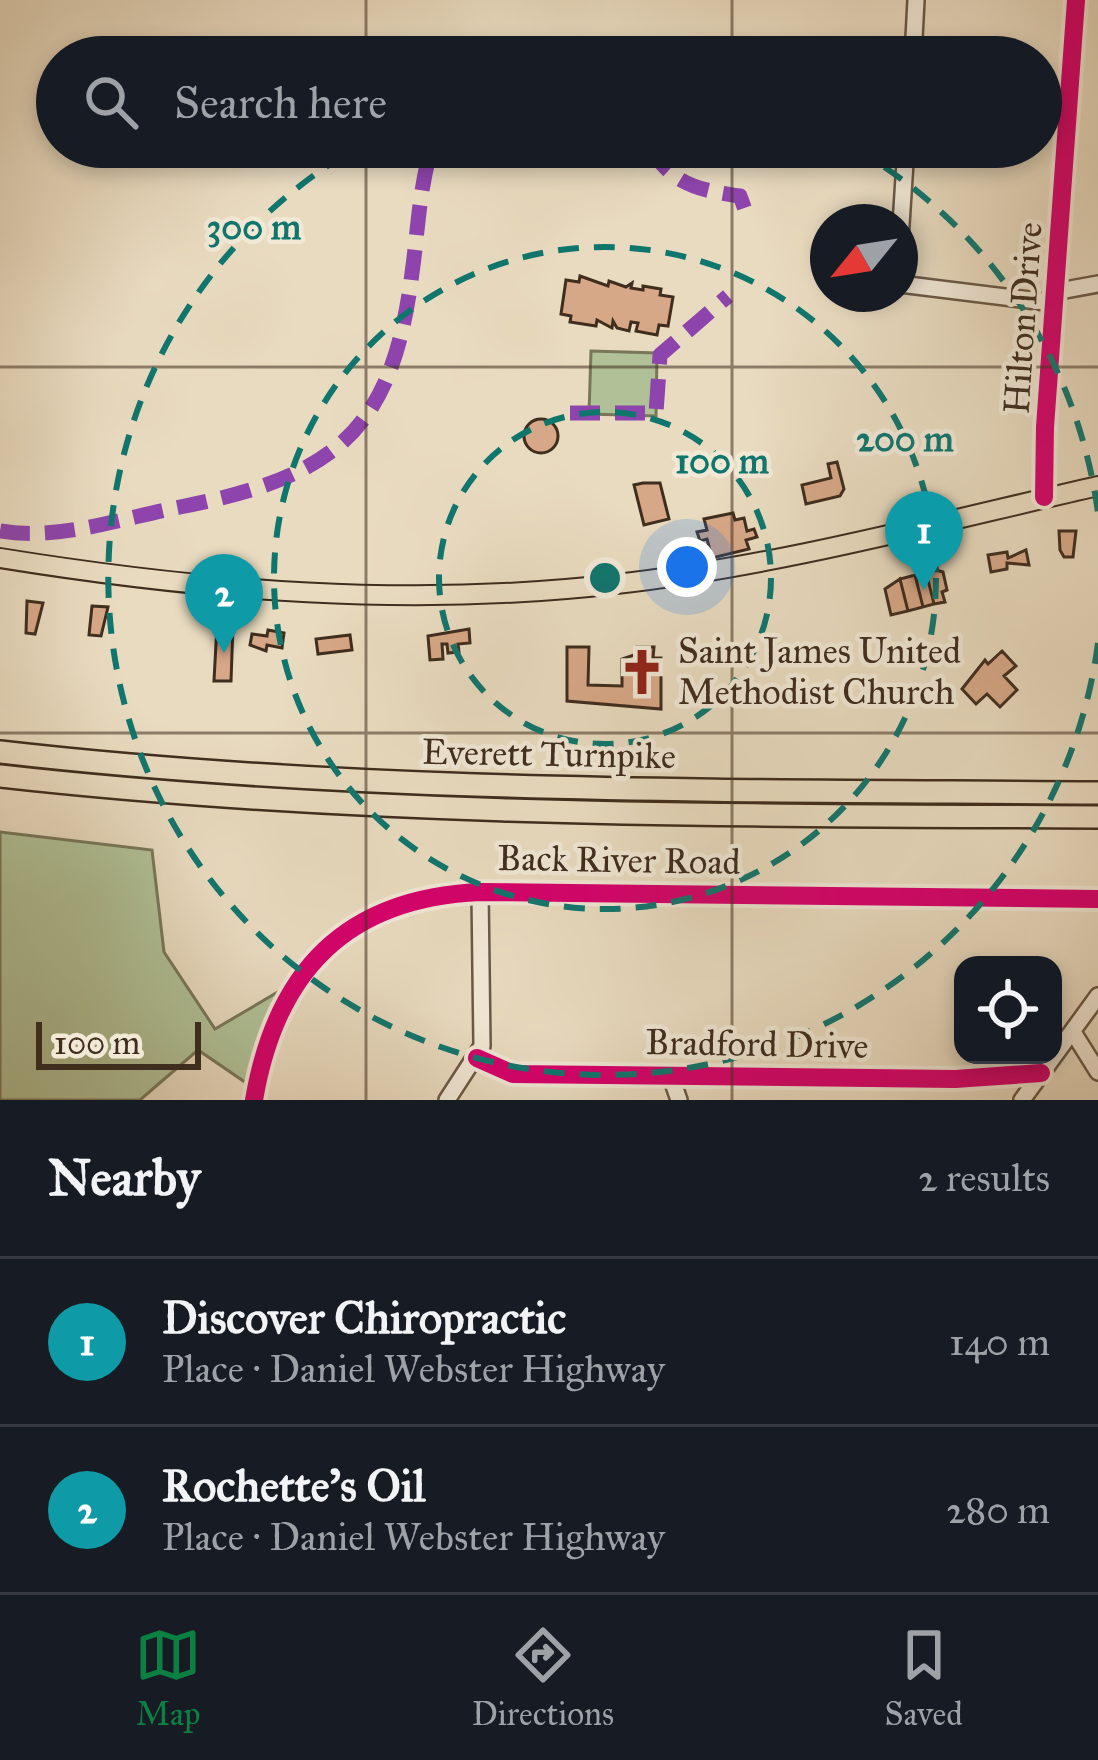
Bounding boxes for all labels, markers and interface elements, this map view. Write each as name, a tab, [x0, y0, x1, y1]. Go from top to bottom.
search box	[36, 36, 1062, 168]
icon: search	[78, 69, 144, 135]
text: Search here	[174, 75, 387, 130]
north arrow	[810, 204, 918, 312]
text: 300 m	[207, 205, 302, 249]
street label: Hilton Drive	[994, 221, 1052, 415]
text: 200 m	[856, 417, 955, 461]
text: 100 m	[675, 439, 770, 483]
pin: 1	[885, 491, 963, 590]
your location	[657, 537, 717, 597]
pin: 2	[185, 554, 263, 653]
centre of rings	[584, 557, 626, 599]
place label: Saint James United Methodist Church	[678, 629, 961, 714]
church icon: Saint James United Methodist Church	[617, 647, 667, 697]
street label: Everett Turnpike	[422, 730, 676, 778]
street label: Back River Road	[497, 836, 741, 884]
map controls	[954, 956, 1062, 1064]
button: locate	[954, 956, 1062, 1064]
scale bar	[36, 1016, 201, 1069]
street label: Bradford Drive	[645, 1020, 869, 1068]
text: 100 m	[54, 1023, 140, 1063]
text: Nearby	[48, 1147, 200, 1209]
text: 2 results	[918, 1154, 1050, 1202]
text: Discover Chiropractic	[162, 1290, 566, 1345]
text: 1	[79, 1318, 95, 1366]
text: 140 m	[949, 1318, 1050, 1366]
text: Place · Daniel Webster Highway	[162, 1345, 665, 1393]
text: Rochette's Oil	[162, 1458, 425, 1513]
text: 2	[77, 1486, 97, 1534]
text: 280 m	[946, 1486, 1050, 1534]
text: Place · Daniel Webster Highway	[162, 1513, 665, 1561]
tab: Map	[135, 1622, 201, 1734]
tab: Directions	[472, 1622, 614, 1734]
tab: Saved	[884, 1622, 963, 1734]

